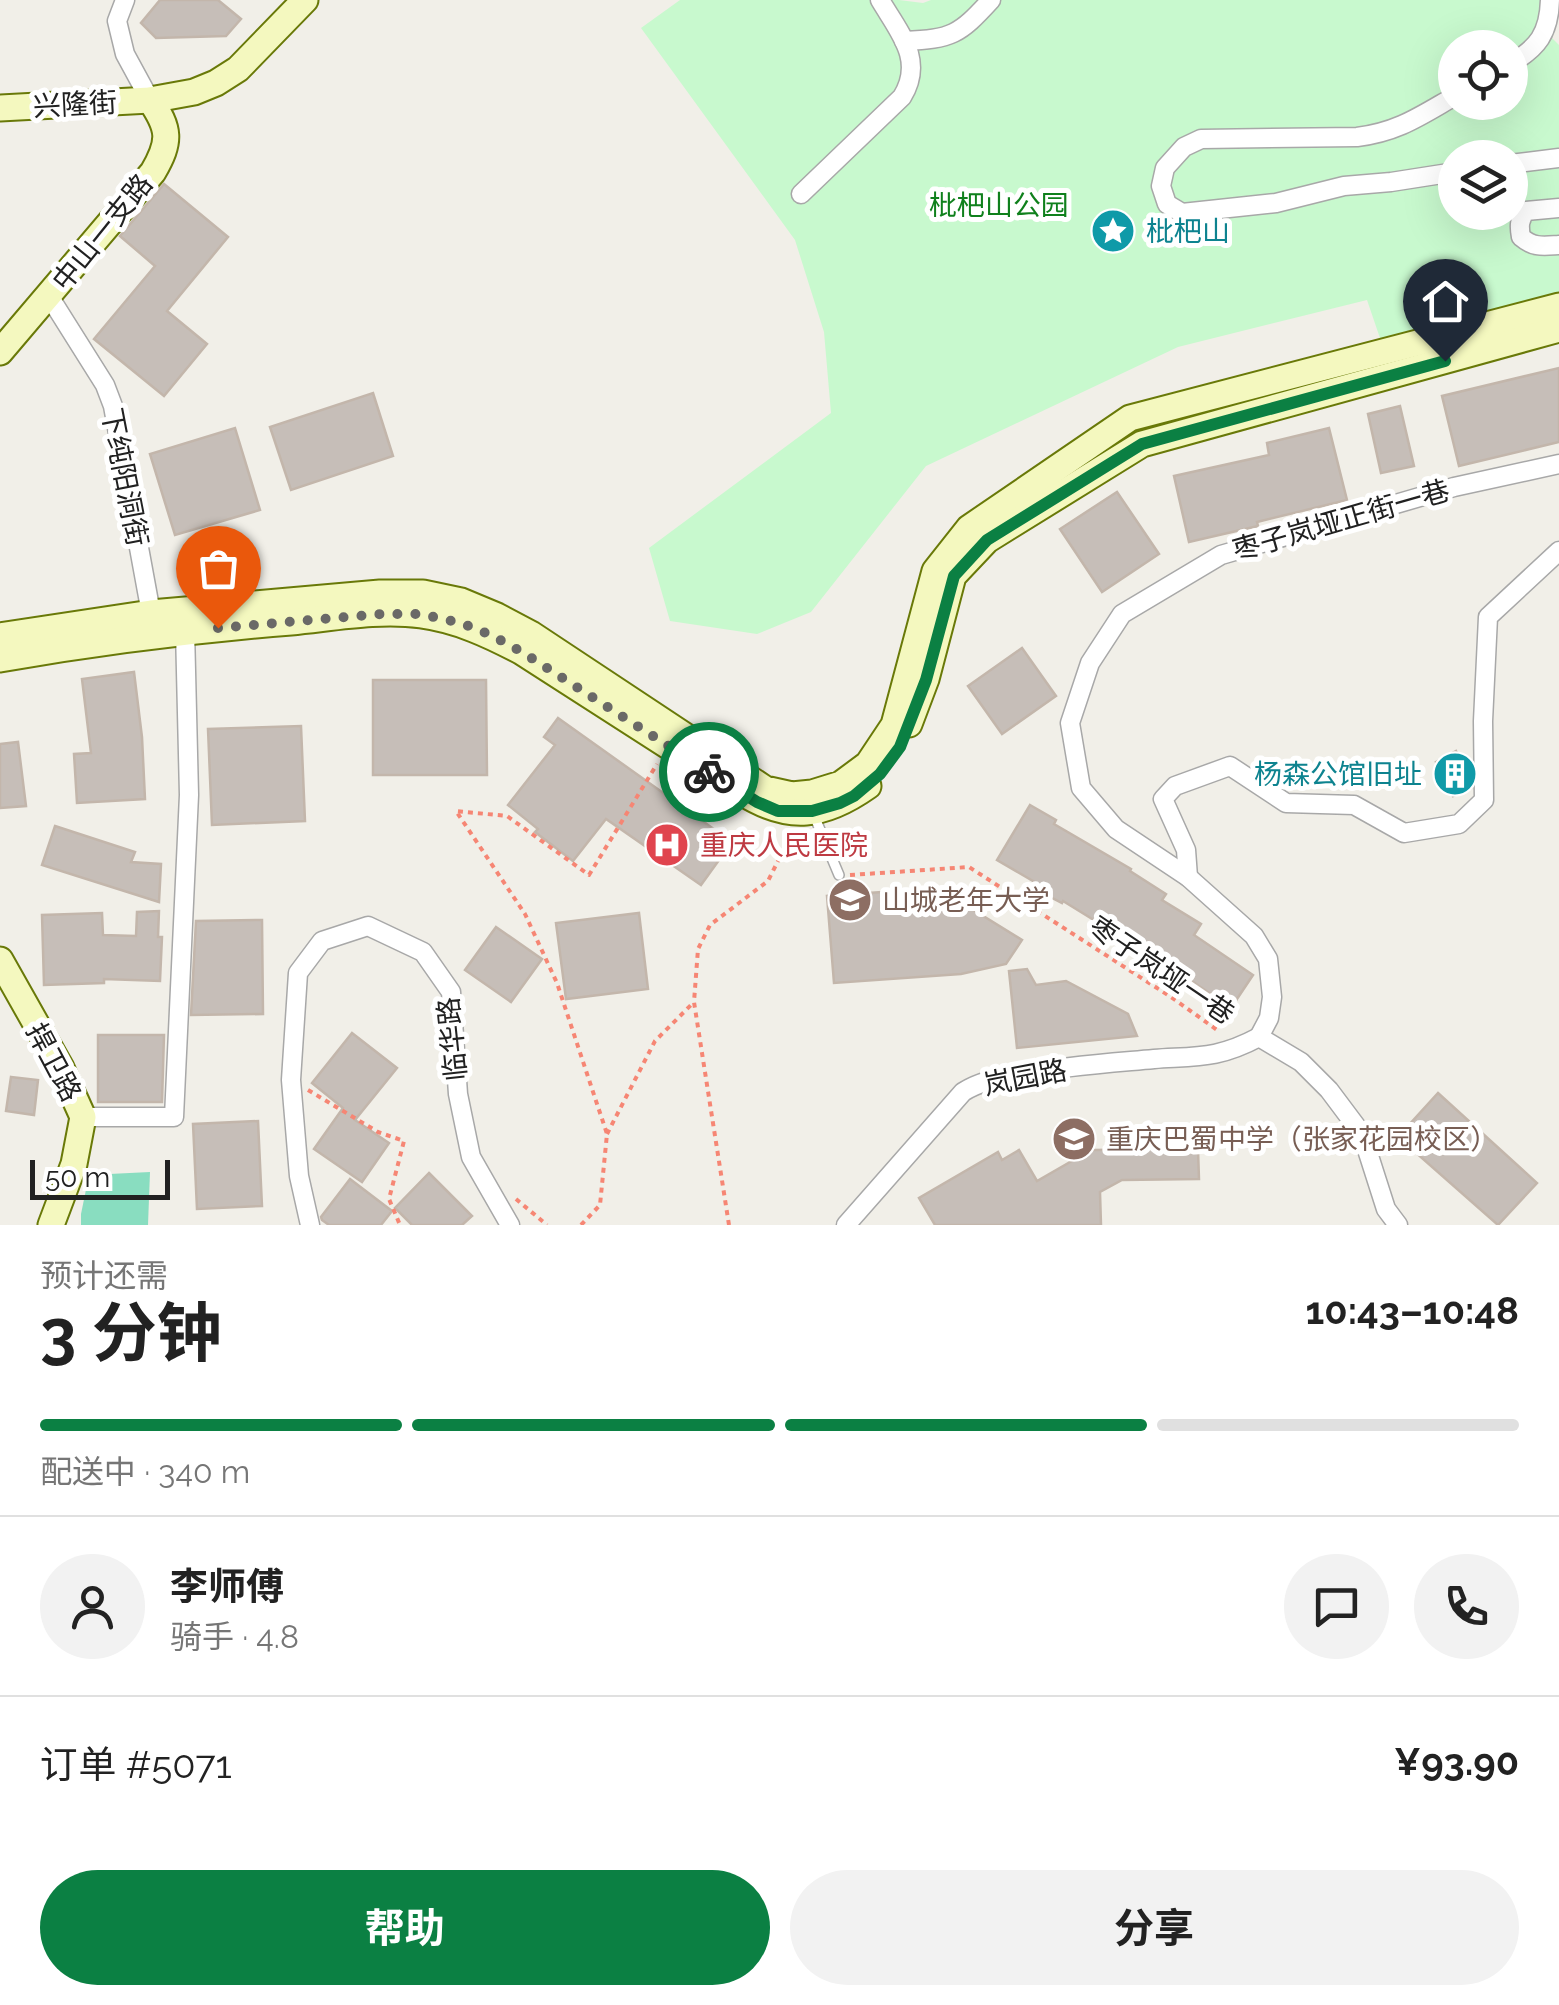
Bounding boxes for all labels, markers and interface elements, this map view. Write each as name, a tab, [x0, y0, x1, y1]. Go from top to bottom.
map controls	[1438, 30, 1528, 230]
button: locate	[1438, 30, 1528, 120]
street label: 兴隆街	[32, 86, 118, 123]
button: layers	[1438, 140, 1528, 230]
street label: 中山一支路	[46, 168, 159, 297]
park label: 枇杷山公园	[929, 189, 1069, 222]
place icon: 枇杷山	[1090, 208, 1136, 254]
place label: 枇杷山	[1146, 215, 1230, 248]
pin	[1403, 259, 1488, 362]
icon: home	[1418, 274, 1473, 329]
street label: 下纯阳洞街	[95, 405, 154, 549]
street label: 枣子岚垭正街一巷	[1229, 474, 1453, 567]
pin	[176, 526, 261, 629]
icon: bag	[191, 541, 246, 596]
courier	[659, 722, 759, 822]
icon: bike	[682, 745, 737, 800]
building icon: 杨森公馆旧址	[1432, 751, 1478, 797]
place label: 杨森公馆旧址	[1254, 758, 1422, 791]
hospital icon: 重庆人民医院	[644, 822, 690, 868]
place label: 重庆人民医院	[700, 829, 868, 862]
school or university icon: 山城老年大学	[827, 877, 873, 923]
place label: 山城老年大学	[882, 884, 1050, 917]
street label: 枣子岚垭一巷	[1083, 910, 1241, 1031]
street label: 临华路	[432, 995, 473, 1082]
street label: 捍卫路	[19, 1017, 88, 1107]
street label: 岚园路	[981, 1053, 1069, 1102]
school or university icon: 重庆巴蜀中学（张家花园校区）	[1051, 1116, 1097, 1162]
place label: 重庆巴蜀中学（张家花园校区）	[1106, 1123, 1498, 1156]
scale bar	[30, 1155, 170, 1200]
text: 50 m	[45, 1161, 110, 1194]
text: 预计还需	[40, 1257, 168, 1294]
text: 10:43–10:48	[1306, 1288, 1519, 1333]
text: 3 分钟	[40, 1295, 222, 1371]
text: 配送中 · 340 m	[40, 1453, 250, 1490]
button: person	[40, 1554, 145, 1659]
button: chat	[1284, 1554, 1389, 1659]
button: phone	[1414, 1554, 1519, 1659]
text: 李师傅	[170, 1564, 284, 1609]
text: 骑手 · 4.8	[170, 1618, 299, 1655]
text: ¥93.90	[1394, 1739, 1519, 1784]
text: 订单 #5071	[40, 1742, 232, 1787]
button: 帮助	[40, 1870, 770, 1985]
button: 分享	[790, 1870, 1519, 1985]

